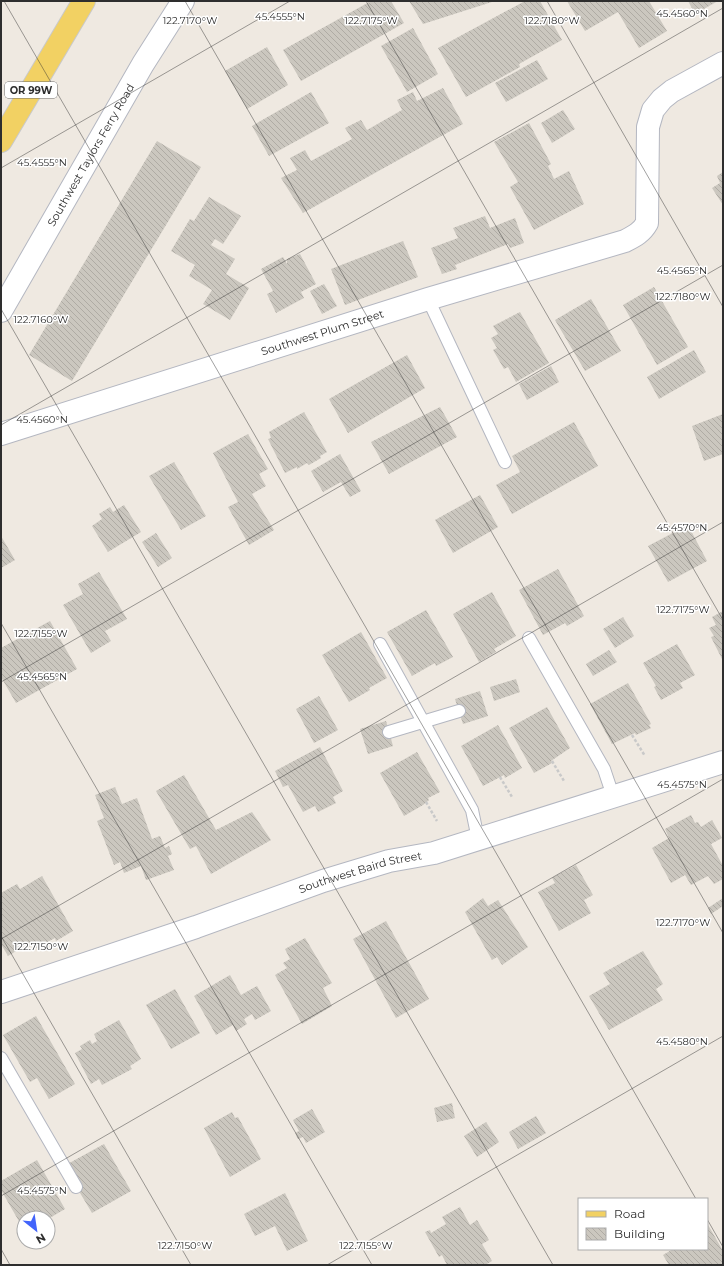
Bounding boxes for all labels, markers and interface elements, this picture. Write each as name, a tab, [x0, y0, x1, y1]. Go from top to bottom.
text: 45.4560°N	[656, 7, 708, 20]
text: 45.4555°N	[255, 10, 305, 23]
text: 122.7170°W	[163, 14, 217, 27]
text: 122.7175°W	[344, 14, 398, 27]
text: 122.7180°W	[524, 14, 580, 27]
street label: Southwest Taylors Ferry Road	[44, 81, 137, 229]
road number: OR 99W	[5, 82, 57, 98]
text: 45.4555°N	[17, 156, 67, 169]
text: 45.4565°N	[657, 264, 707, 277]
text: 122.7180°W	[655, 290, 711, 303]
street label: Southwest Plum Street	[259, 306, 386, 358]
text: 122.7160°W	[14, 313, 68, 326]
text: 45.4560°N	[16, 413, 68, 426]
text: 45.4570°N	[656, 521, 708, 534]
text: 122.7175°W	[656, 603, 710, 616]
text: 122.7155°W	[14, 627, 68, 640]
text: 45.4565°N	[17, 670, 67, 683]
text: 45.4575°N	[657, 778, 707, 791]
street label: Southwest Baird Street	[297, 848, 423, 896]
text: 122.7170°W	[656, 916, 710, 929]
text: 122.7150°W	[14, 940, 68, 953]
text: 45.4580°N	[656, 1035, 708, 1048]
text: 45.4575°N	[17, 1184, 67, 1197]
legend	[578, 1198, 708, 1250]
text: Road	[614, 1206, 645, 1221]
north arrow	[16, 1210, 56, 1250]
text: Building	[614, 1226, 665, 1241]
text: N	[34, 1230, 48, 1247]
text: 122.7150°W	[158, 1239, 212, 1252]
text: 122.7155°W	[339, 1239, 393, 1252]

